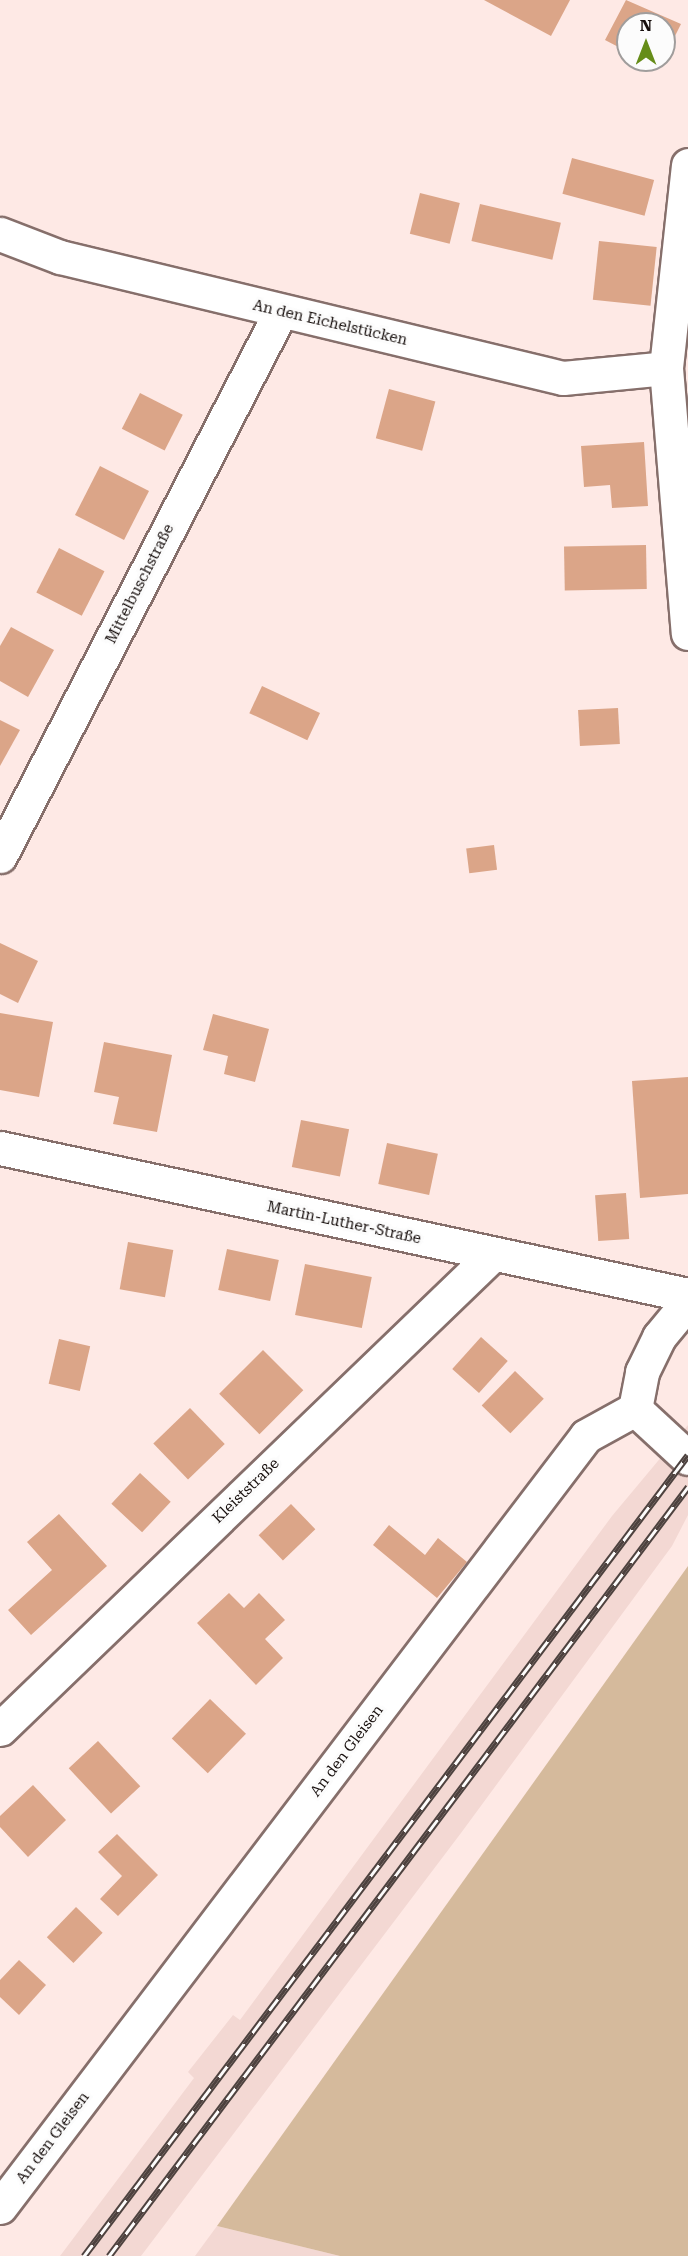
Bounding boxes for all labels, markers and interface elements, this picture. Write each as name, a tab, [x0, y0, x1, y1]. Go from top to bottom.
north arrow	[616, 12, 676, 72]
text: N	[640, 16, 652, 35]
street label: An den Eichelstücken	[251, 296, 409, 350]
street label: Mittelbuschstraße	[102, 521, 178, 647]
street label: Martin-Luther-Straße	[265, 1198, 423, 1248]
street label: Kleiststraße	[209, 1455, 283, 1527]
street label: An den Gleisen	[307, 1702, 387, 1800]
street label: An den Gleisen	[13, 2089, 93, 2187]

